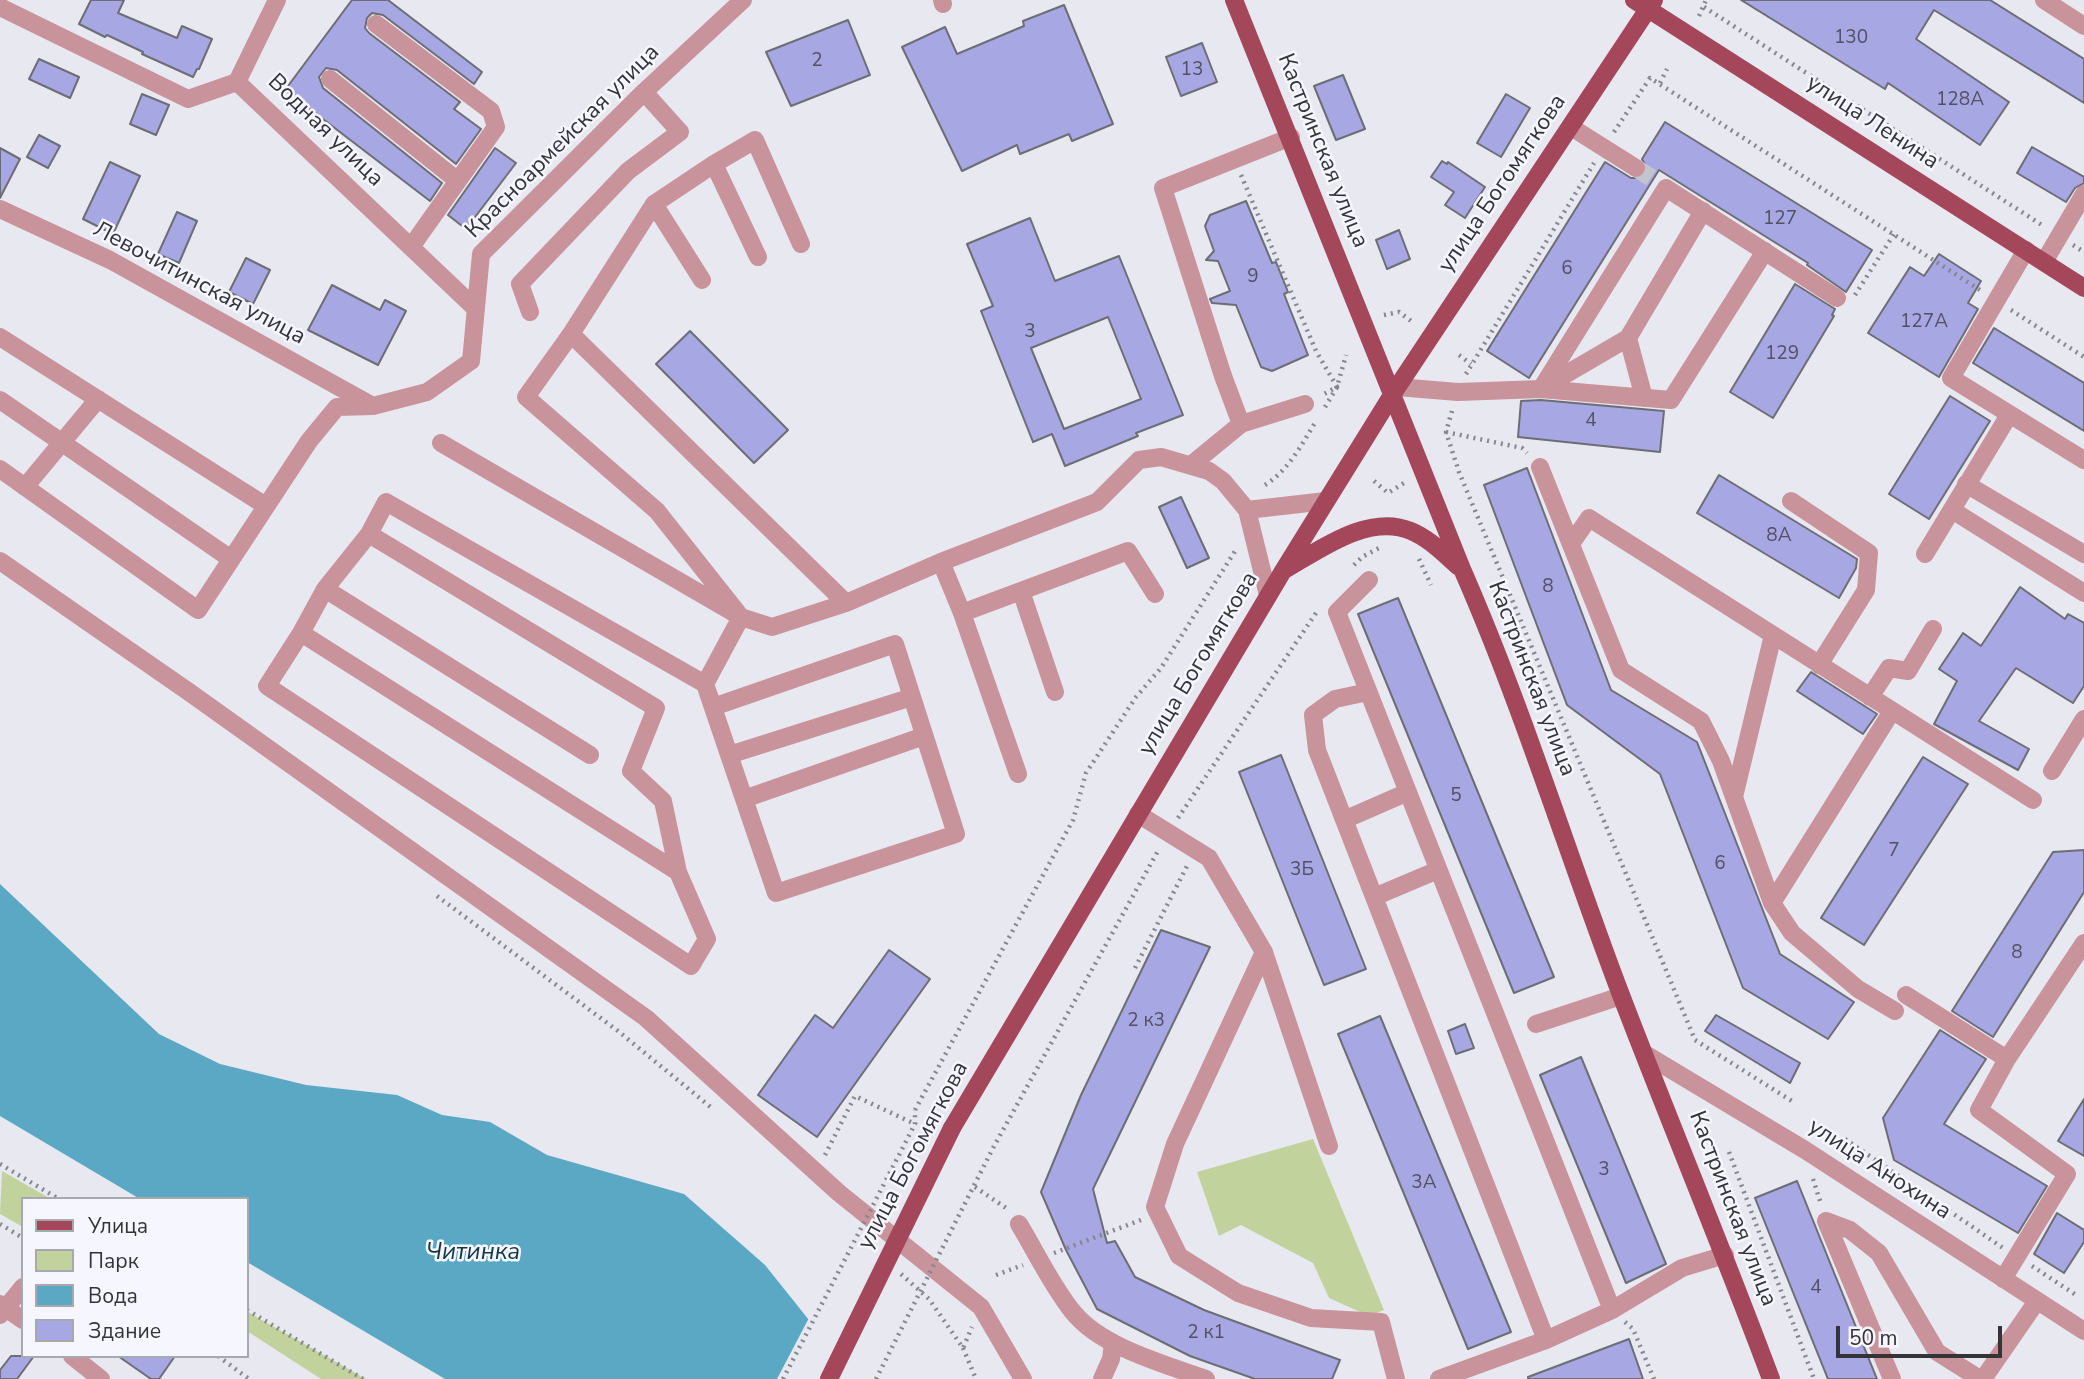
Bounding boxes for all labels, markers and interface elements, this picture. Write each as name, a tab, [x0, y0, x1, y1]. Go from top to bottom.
house number: 130	[1834, 27, 1868, 49]
street label: Красноармейская улица	[460, 39, 666, 245]
house number: 2	[811, 50, 823, 72]
street label: Кастринская улица	[1271, 50, 1373, 252]
house number: 13	[1181, 59, 1203, 81]
street label: Водная улица	[261, 69, 389, 193]
street label: улица Ленина	[1801, 70, 1943, 176]
house number: 128А	[1936, 89, 1984, 111]
street label: улица Богомягкова	[1433, 90, 1573, 278]
house number: 127	[1763, 208, 1797, 230]
street label: Левочитинская улица	[88, 216, 310, 352]
house number: 6	[1561, 258, 1573, 280]
house number: 9	[1247, 266, 1259, 288]
house number: 127А	[1900, 311, 1948, 333]
house number: 3	[1024, 321, 1036, 343]
house number: 129	[1765, 343, 1799, 365]
house number: 4	[1585, 410, 1597, 432]
house number: 8А	[1766, 525, 1792, 547]
street label: улица Богомягкова	[1133, 567, 1265, 761]
house number: 8	[1542, 576, 1554, 598]
street label: Кастринская улица	[1481, 578, 1581, 780]
house number: 5	[1450, 785, 1462, 807]
house number: 7	[1888, 840, 1900, 862]
house number: 6	[1714, 853, 1726, 875]
house number: 3Б	[1290, 859, 1314, 881]
house number: 8	[2011, 942, 2023, 964]
house number: 2 к3	[1127, 1010, 1165, 1032]
street label: улица Богомягкова	[853, 1057, 975, 1255]
street label: Кастринская улица	[1682, 1108, 1782, 1310]
street label: улица Анохина	[1802, 1114, 1956, 1226]
house number: 3	[1598, 1159, 1610, 1181]
house number: 3А	[1411, 1172, 1437, 1194]
legend	[21, 1197, 248, 1358]
text: Улица	[88, 1212, 148, 1240]
water label: Читинка	[426, 1239, 520, 1267]
text: Парк	[88, 1247, 139, 1275]
house number: 4	[1810, 1277, 1822, 1299]
text: Вода	[88, 1282, 138, 1310]
scale bar	[1839, 1312, 2005, 1356]
text: Здание	[88, 1317, 161, 1345]
house number: 2 к1	[1187, 1322, 1225, 1344]
text: 50 m	[1849, 1324, 1898, 1352]

